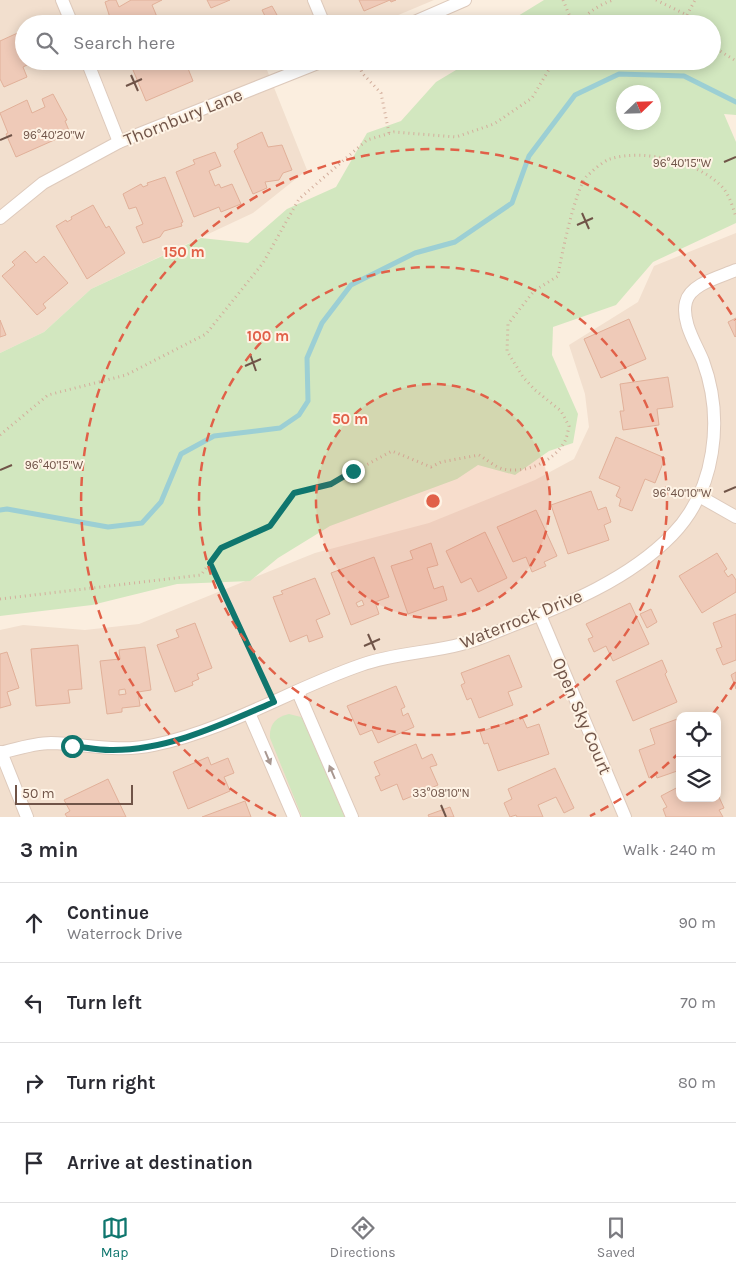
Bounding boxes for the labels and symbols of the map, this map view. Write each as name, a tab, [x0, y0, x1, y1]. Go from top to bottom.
street label: Thornbury Lane	[120, 83, 246, 151]
north arrow	[616, 85, 661, 130]
text: 96°40'20"W	[23, 128, 85, 142]
text: 96°40'15"W	[653, 156, 712, 170]
text: 150 m	[163, 243, 205, 261]
text: 100 m	[247, 327, 289, 345]
text: 50 m	[332, 410, 368, 428]
text: 96°40'15"W	[25, 458, 84, 472]
route end	[342, 460, 365, 483]
text: 96°40'10"W	[653, 486, 712, 500]
centre of rings	[424, 492, 442, 510]
street label: Waterrock Drive	[457, 584, 585, 654]
street label: Open Sky Court	[547, 654, 617, 778]
route start	[61, 735, 84, 758]
one-way arrow	[265, 751, 273, 765]
one-way arrow	[328, 765, 336, 779]
scale bar	[15, 782, 132, 805]
text: 33°08'10"N	[412, 786, 470, 800]

